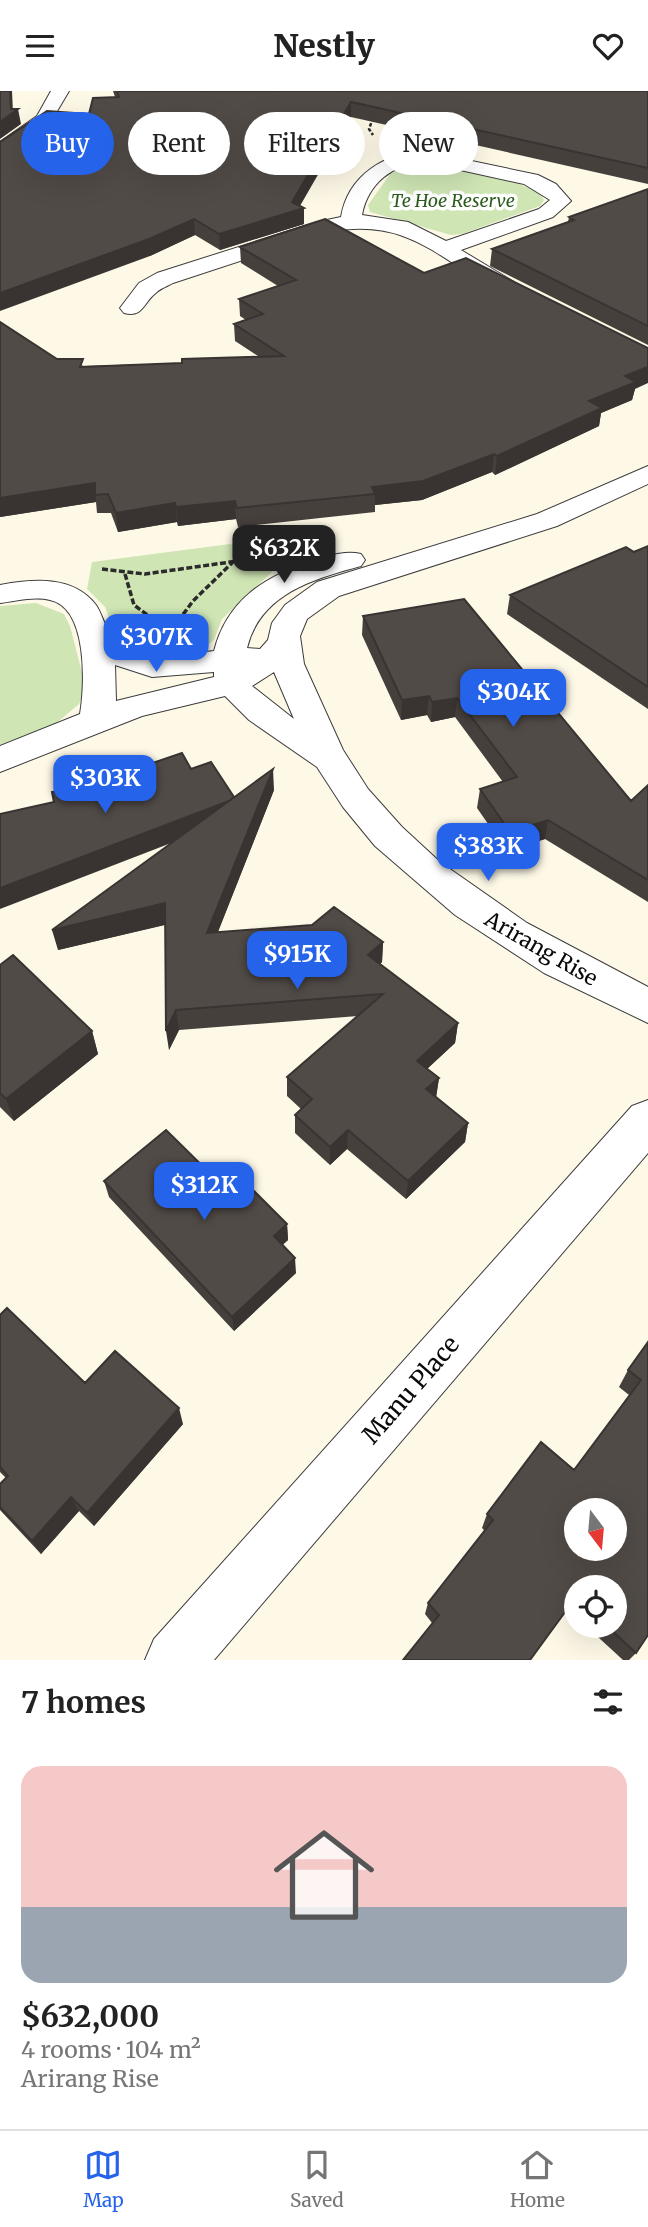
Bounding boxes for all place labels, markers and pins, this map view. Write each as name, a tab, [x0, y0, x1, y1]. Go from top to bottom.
pin: $632K	[235, 525, 333, 585]
pin: $307K	[107, 615, 205, 674]
pin: $304K	[464, 669, 562, 729]
pin: $303K	[56, 755, 154, 815]
pin: $383K	[439, 823, 537, 883]
pin: $915K	[248, 932, 346, 991]
pin: $312K	[155, 1163, 253, 1222]

